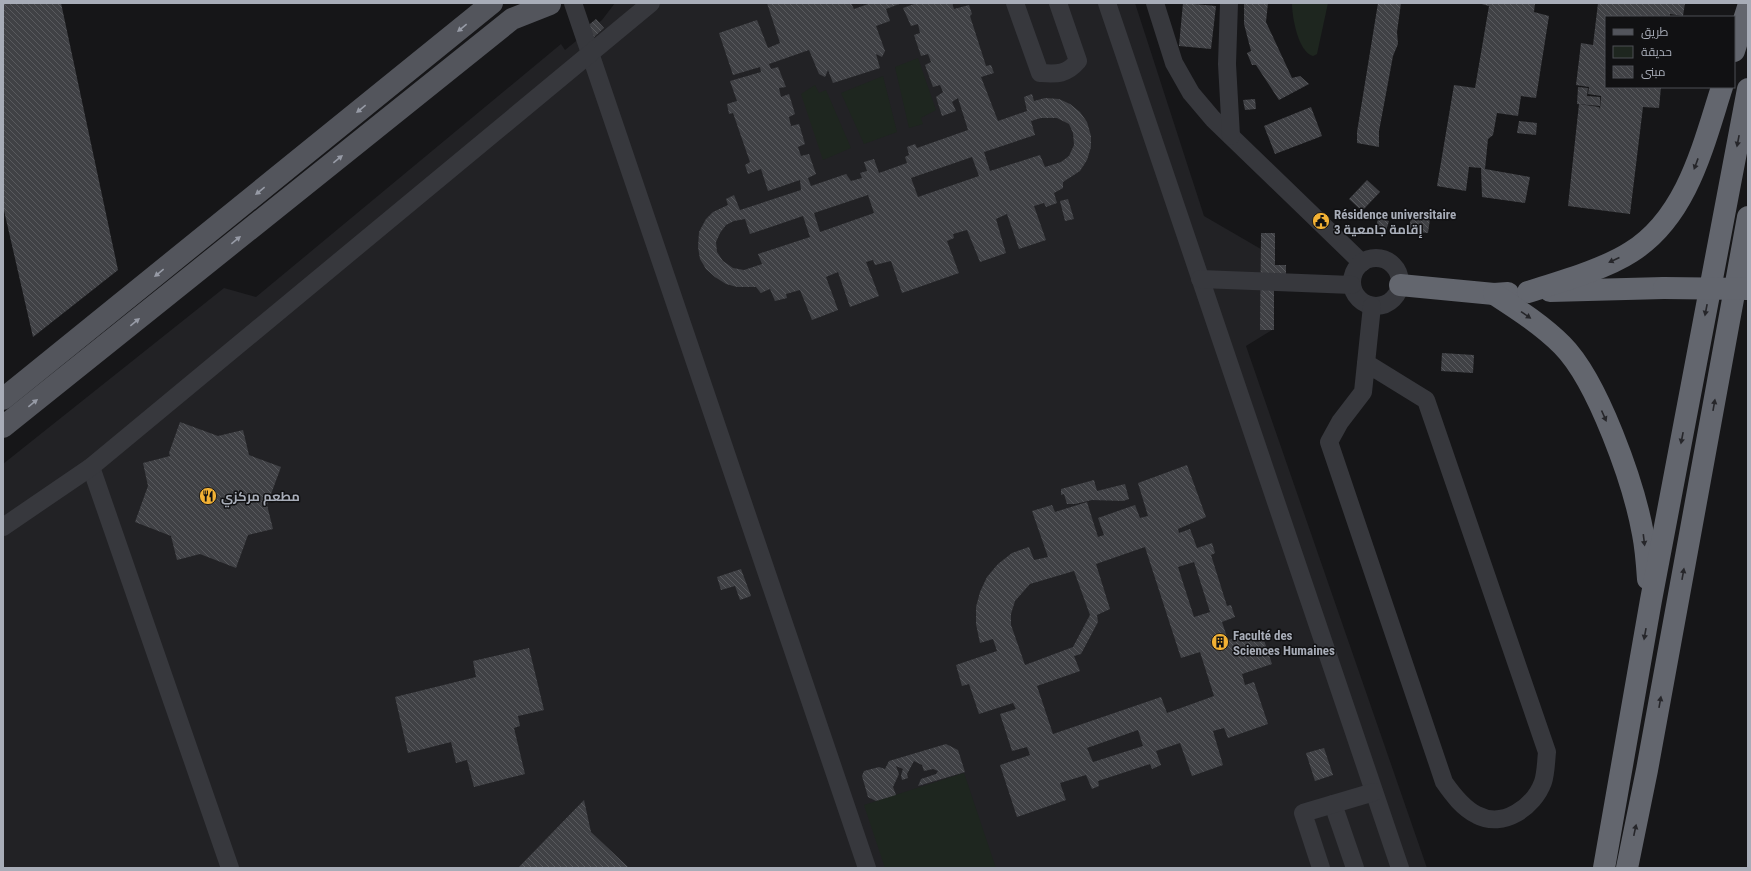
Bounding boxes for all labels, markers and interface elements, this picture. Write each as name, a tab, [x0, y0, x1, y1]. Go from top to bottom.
legend	[1605, 16, 1735, 88]
one-way arrow	[457, 23, 468, 32]
text: طريق	[1641, 25, 1669, 39]
text: حديقة	[1641, 45, 1672, 59]
text: مبنى	[1641, 65, 1666, 79]
one-way arrow	[356, 105, 366, 114]
one-way arrow	[1735, 135, 1741, 147]
one-way arrow	[332, 155, 343, 163]
one-way arrow	[1693, 158, 1699, 170]
one-way arrow	[254, 187, 265, 195]
place label: Résidence universitaire إقامة جامعية 3	[1334, 207, 1456, 238]
public building icon: Résidence universitaire إقامة جامعية 3	[1311, 211, 1331, 231]
one-way arrow	[231, 236, 242, 245]
one-way arrow	[1609, 257, 1620, 263]
one-way arrow	[153, 268, 164, 277]
one-way arrow	[1703, 304, 1709, 316]
one-way arrow	[1521, 311, 1531, 319]
one-way arrow	[129, 317, 140, 326]
one-way arrow	[28, 399, 39, 407]
one-way arrow	[1711, 399, 1717, 411]
one-way arrow	[1601, 411, 1607, 422]
one-way arrow	[1678, 431, 1684, 444]
restaurant icon: مطعم مركزي	[198, 486, 218, 506]
place label: مطعم مركزي	[221, 489, 300, 508]
one-way arrow	[1641, 534, 1647, 546]
one-way arrow	[1680, 568, 1686, 580]
place label: Faculté des Sciences Humaines	[1233, 628, 1335, 658]
one-way arrow	[1642, 628, 1648, 640]
building icon: Faculté des Sciences Humaines	[1210, 632, 1230, 652]
one-way arrow	[1657, 696, 1663, 708]
one-way arrow	[1632, 824, 1638, 836]

